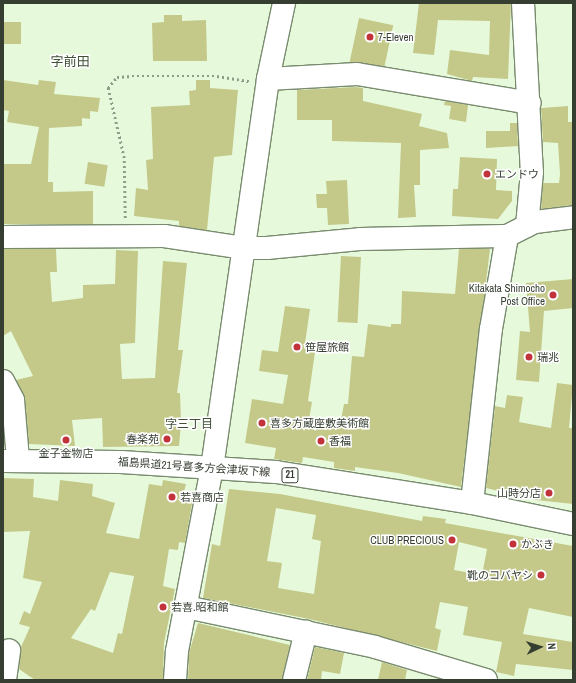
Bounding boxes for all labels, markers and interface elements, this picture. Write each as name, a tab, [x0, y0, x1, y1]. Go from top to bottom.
place label: 7-Eleven	[378, 30, 414, 44]
marker: 7-Eleven	[365, 32, 375, 42]
district label: 字前田	[51, 54, 89, 70]
place label: エンドウ	[495, 167, 539, 181]
marker: エンドウ	[482, 169, 492, 179]
place label: Kitakata Shimocho Post Office	[469, 282, 545, 308]
marker: Kitakata Shimocho Post Office	[548, 290, 558, 300]
place label: 笹屋旅館	[305, 340, 349, 354]
marker: 笹屋旅館	[292, 342, 302, 352]
place label: 瑞兆	[537, 350, 559, 364]
marker: 瑞兆	[524, 352, 534, 362]
place label: 喜多方蔵座敷美術館	[270, 416, 369, 430]
district label: 字三丁目	[165, 418, 213, 432]
marker: 喜多方蔵座敷美術館	[257, 418, 267, 428]
place label: 春楽苑	[126, 432, 159, 446]
marker: 春楽苑	[162, 434, 172, 444]
place label: 香福	[329, 434, 351, 448]
marker: 金子金物店	[61, 435, 71, 445]
marker: 香福	[316, 436, 326, 446]
place label: 金子金物店	[39, 446, 93, 460]
street label: 福島県道21号喜多方会津坂下線	[117, 455, 271, 479]
road number: 21	[281, 467, 299, 483]
place label: 山時分店	[497, 486, 541, 500]
marker: 山時分店	[544, 488, 554, 498]
place label: 若喜商店	[180, 490, 224, 504]
marker: 若喜商店	[167, 492, 177, 502]
place label: CLUB PRECIOUS	[370, 533, 444, 547]
marker: CLUB PRECIOUS	[447, 535, 457, 545]
place label: かぶき	[521, 537, 554, 551]
marker: かぶき	[508, 539, 518, 549]
place label: 靴のコバヤシ	[467, 568, 533, 582]
marker: 靴のコバヤシ	[536, 570, 546, 580]
place label: 若喜.昭和館	[171, 600, 229, 614]
marker: 若喜.昭和館	[158, 602, 168, 612]
north arrow	[520, 627, 560, 667]
text: N	[545, 642, 559, 650]

